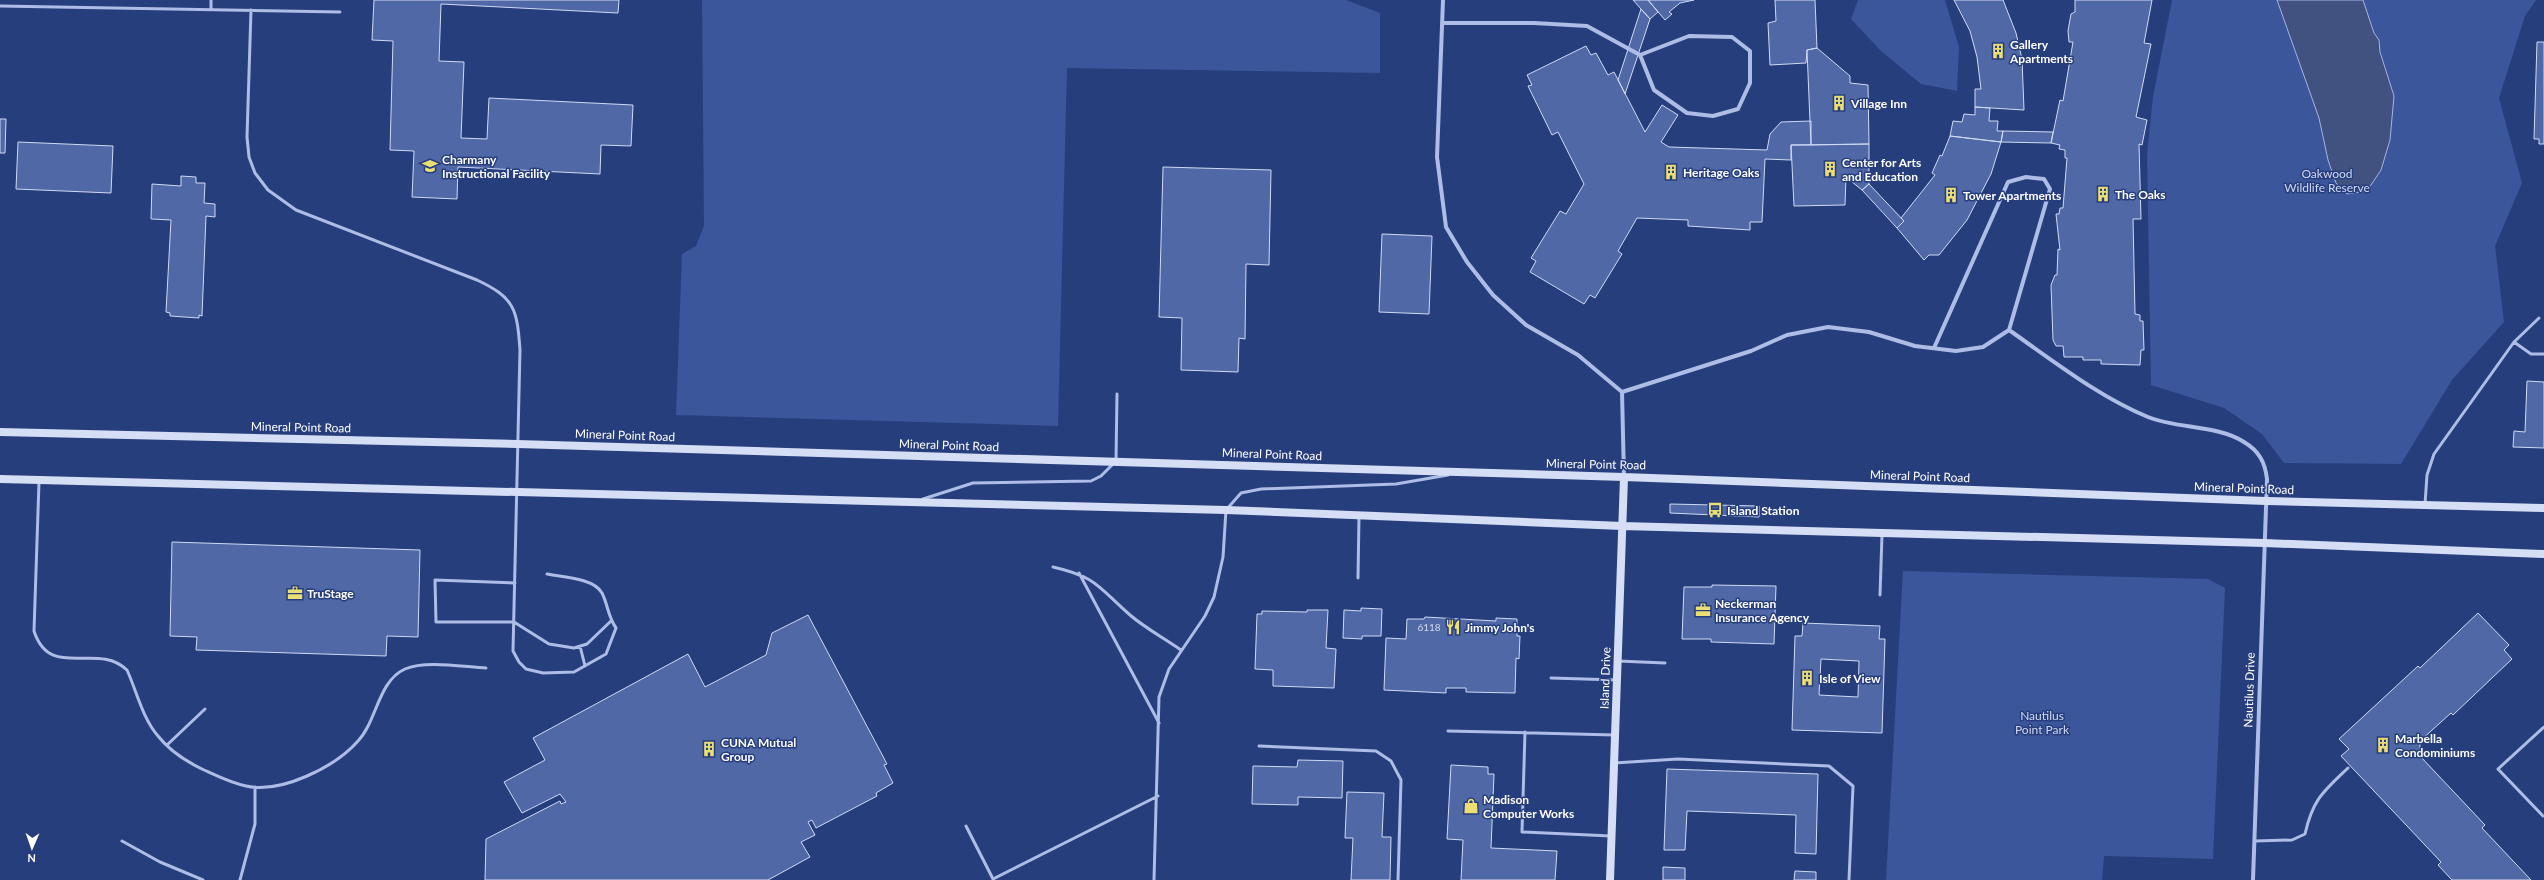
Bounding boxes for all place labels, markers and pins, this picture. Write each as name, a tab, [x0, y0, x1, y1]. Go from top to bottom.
place label: Gallery Apartments	[2009, 37, 2073, 66]
building icon: Gallery Apartments	[1989, 42, 2007, 60]
building icon: Village Inn	[1830, 94, 1848, 112]
place label: Village Inn	[1850, 96, 1907, 111]
place label: Charmany Instructional Facility	[442, 152, 551, 181]
place label: Center for Arts and Education	[1842, 155, 1921, 184]
school or university icon: Charmany Instructional Facility	[421, 157, 439, 175]
building icon: Center for Arts and Education	[1821, 160, 1839, 178]
building icon: Heritage Oaks	[1662, 163, 1680, 181]
place label: Heritage Oaks	[1683, 165, 1759, 180]
building icon: The Oaks	[2094, 185, 2112, 203]
building icon: Tower Apartments	[1942, 186, 1960, 204]
place label: The Oaks	[2115, 187, 2166, 202]
place label: Tower Apartments	[1963, 188, 2061, 203]
bus stop icon: Island Station	[1706, 501, 1724, 519]
place label: Island Station	[1727, 503, 1800, 518]
office icon: TruStage	[286, 584, 304, 602]
place label: TruStage	[307, 586, 354, 601]
place label: Neckerman Insurance Agency	[1715, 596, 1810, 625]
office icon: Neckerman Insurance Agency	[1694, 601, 1712, 619]
restaurant icon: Jimmy John's	[1444, 618, 1462, 636]
place label: Jimmy John's	[1465, 620, 1535, 635]
building icon: Isle of View	[1798, 669, 1816, 687]
place label: Isle of View	[1819, 671, 1881, 686]
place label: Marbella Condominiums	[2395, 731, 2475, 760]
place label: CUNA Mutual Group	[721, 735, 796, 764]
building icon: Marbella Condominiums	[2374, 736, 2392, 754]
building icon: CUNA Mutual Group	[700, 740, 718, 758]
place label: Madison Computer Works	[1483, 792, 1574, 821]
shop icon: Madison Computer Works	[1462, 797, 1480, 815]

